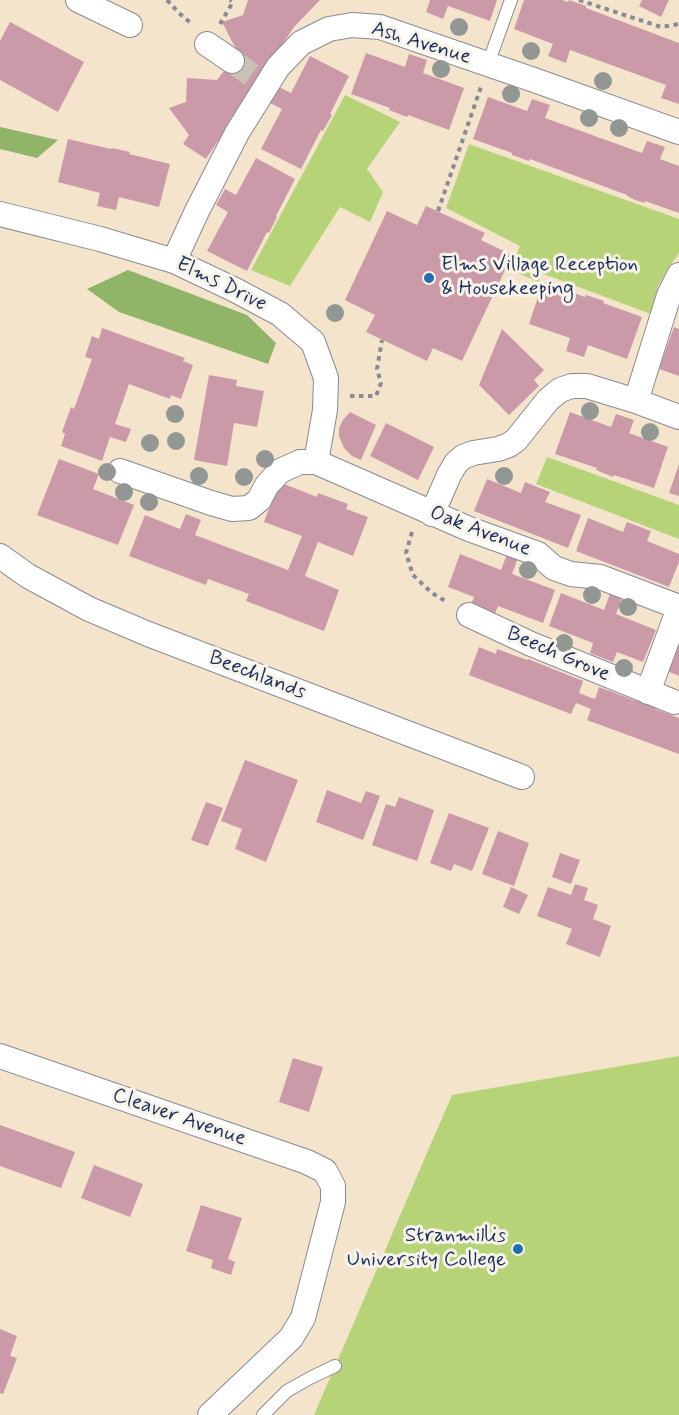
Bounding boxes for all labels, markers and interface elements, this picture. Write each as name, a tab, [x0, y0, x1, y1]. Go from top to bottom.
street label: Ash Avenue	[368, 17, 474, 71]
street label: Elms Drive	[172, 252, 270, 318]
place label: Elms Village Reception & Housekeeping	[441, 253, 638, 303]
marker: Elms Village Reception & Housekeeping	[422, 271, 436, 285]
street label: Oak Avenue	[426, 501, 534, 563]
street label: Beech Grove	[503, 622, 613, 688]
street label: Beechlands	[205, 646, 309, 706]
street label: Cleaver Avenue	[109, 1083, 249, 1153]
place label: Stranmillis University College	[347, 1224, 506, 1274]
marker: Stranmillis University College	[511, 1242, 525, 1256]

